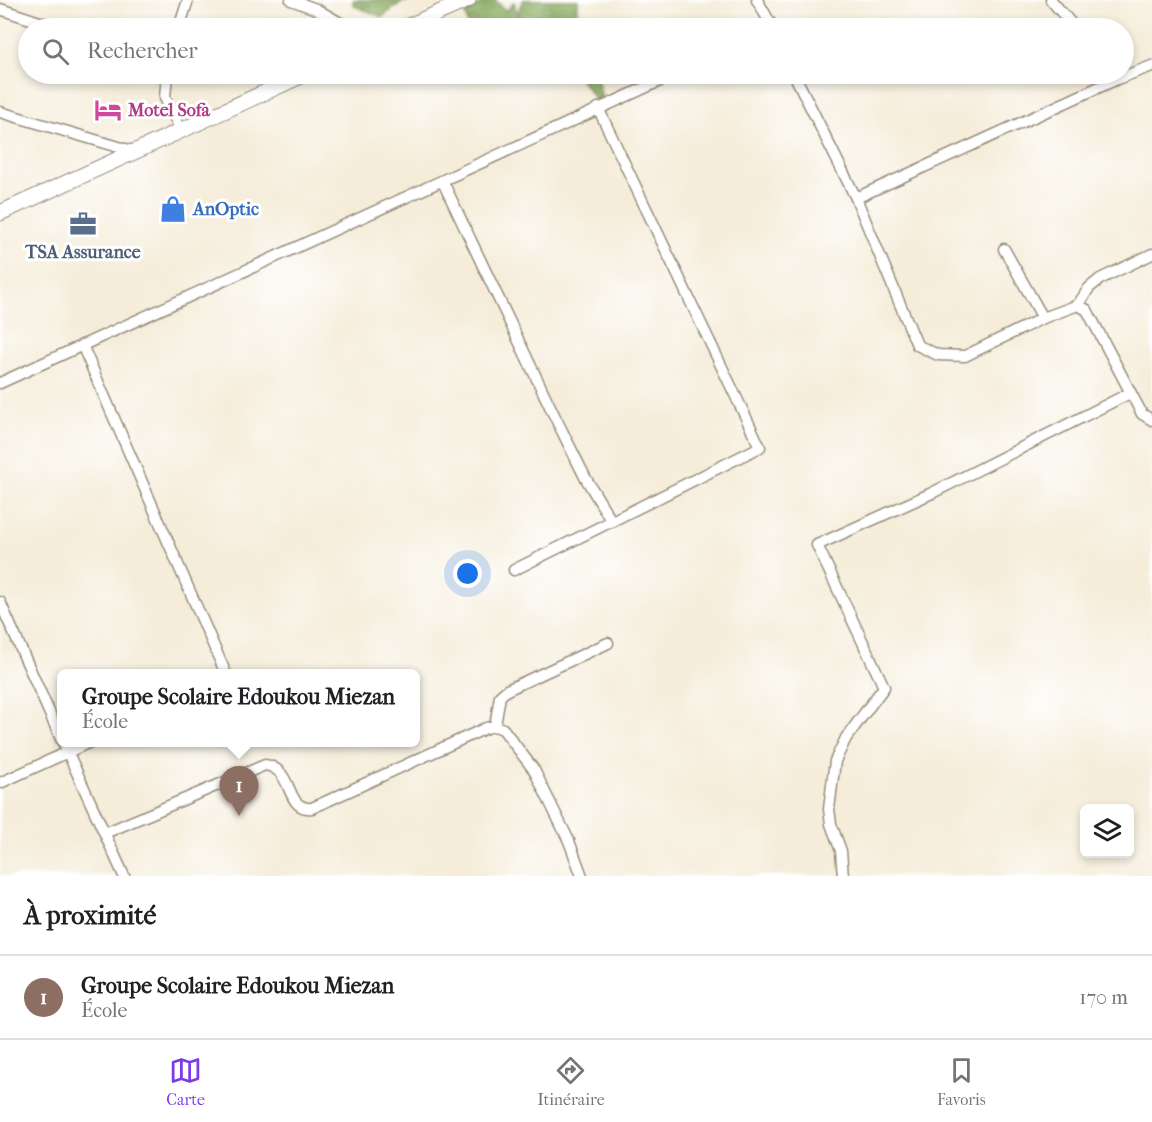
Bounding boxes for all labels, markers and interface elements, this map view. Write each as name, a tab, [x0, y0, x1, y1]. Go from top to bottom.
search box	[18, 18, 1134, 84]
icon: search	[39, 35, 72, 68]
text: Rechercher	[87, 38, 198, 64]
hotel icon: Motel Sofa	[93, 95, 123, 125]
place label: Motel Sofa	[127, 100, 211, 121]
shop icon: AnOptic	[158, 194, 188, 224]
place label: AnOptic	[192, 199, 259, 220]
office icon: TSA Assurance	[68, 209, 98, 239]
place label: TSA Assurance	[24, 242, 141, 263]
your location	[453, 559, 482, 588]
popup	[57, 669, 420, 747]
text: Groupe Scolaire Edoukou Miezan	[82, 684, 395, 710]
text: École	[82, 710, 128, 733]
pin: 1	[220, 766, 258, 816]
map controls	[1080, 804, 1134, 858]
button: layers	[1080, 804, 1134, 858]
text: À proximité	[24, 900, 156, 931]
text: Groupe Scolaire Edoukou Miezan	[81, 973, 394, 999]
text: 1	[40, 986, 47, 1009]
text: 170 m	[1079, 986, 1128, 1009]
text: École	[81, 999, 127, 1022]
tab: Carte	[166, 1054, 205, 1109]
tab: Itinéraire	[537, 1054, 605, 1109]
tab: Favoris	[937, 1054, 986, 1109]

